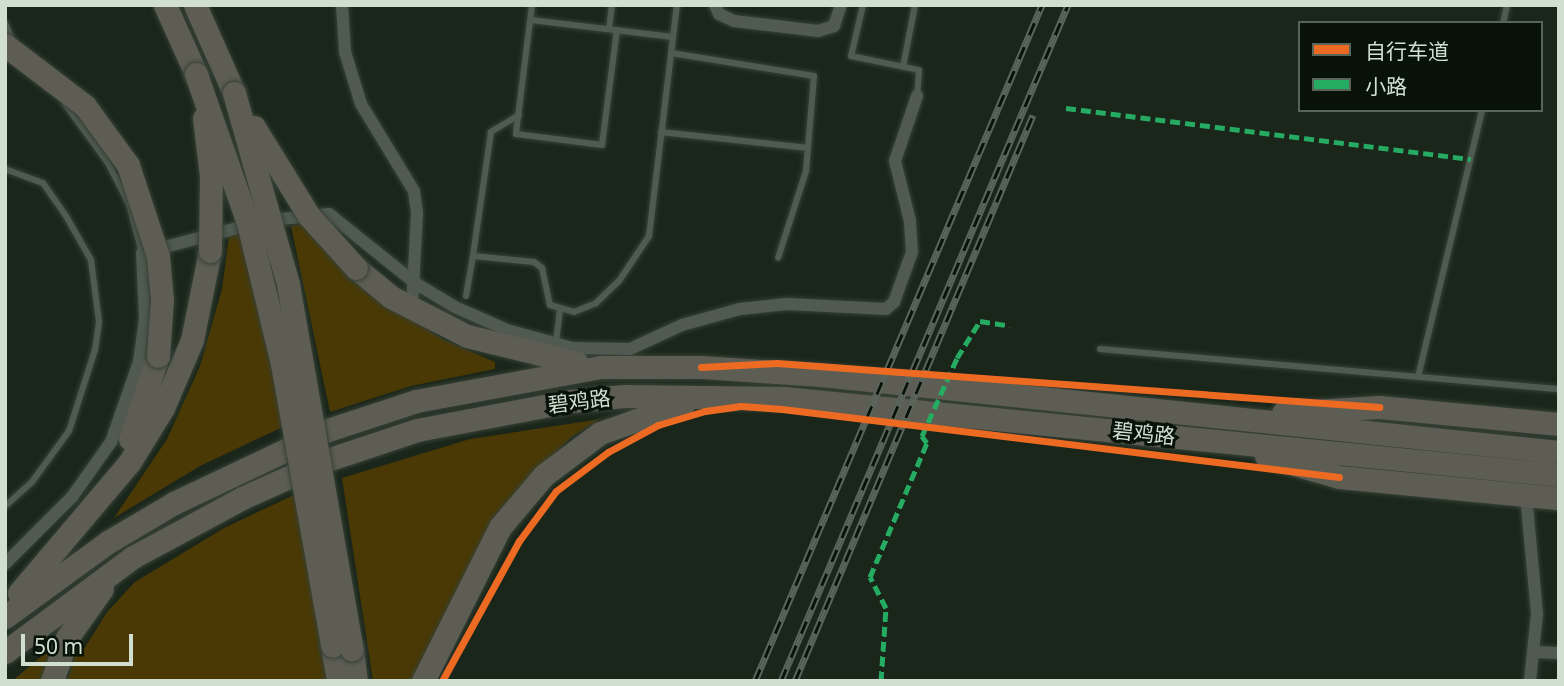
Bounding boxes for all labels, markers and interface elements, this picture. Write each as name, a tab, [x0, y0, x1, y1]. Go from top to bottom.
legend	[1298, 21, 1543, 112]
text: 自行车道	[1365, 37, 1449, 65]
text: 小路	[1365, 72, 1407, 100]
street label: 碧鸡路	[546, 385, 612, 417]
street label: 碧鸡路	[1111, 417, 1177, 449]
scale bar	[24, 620, 136, 664]
text: 50 m	[34, 632, 83, 660]

